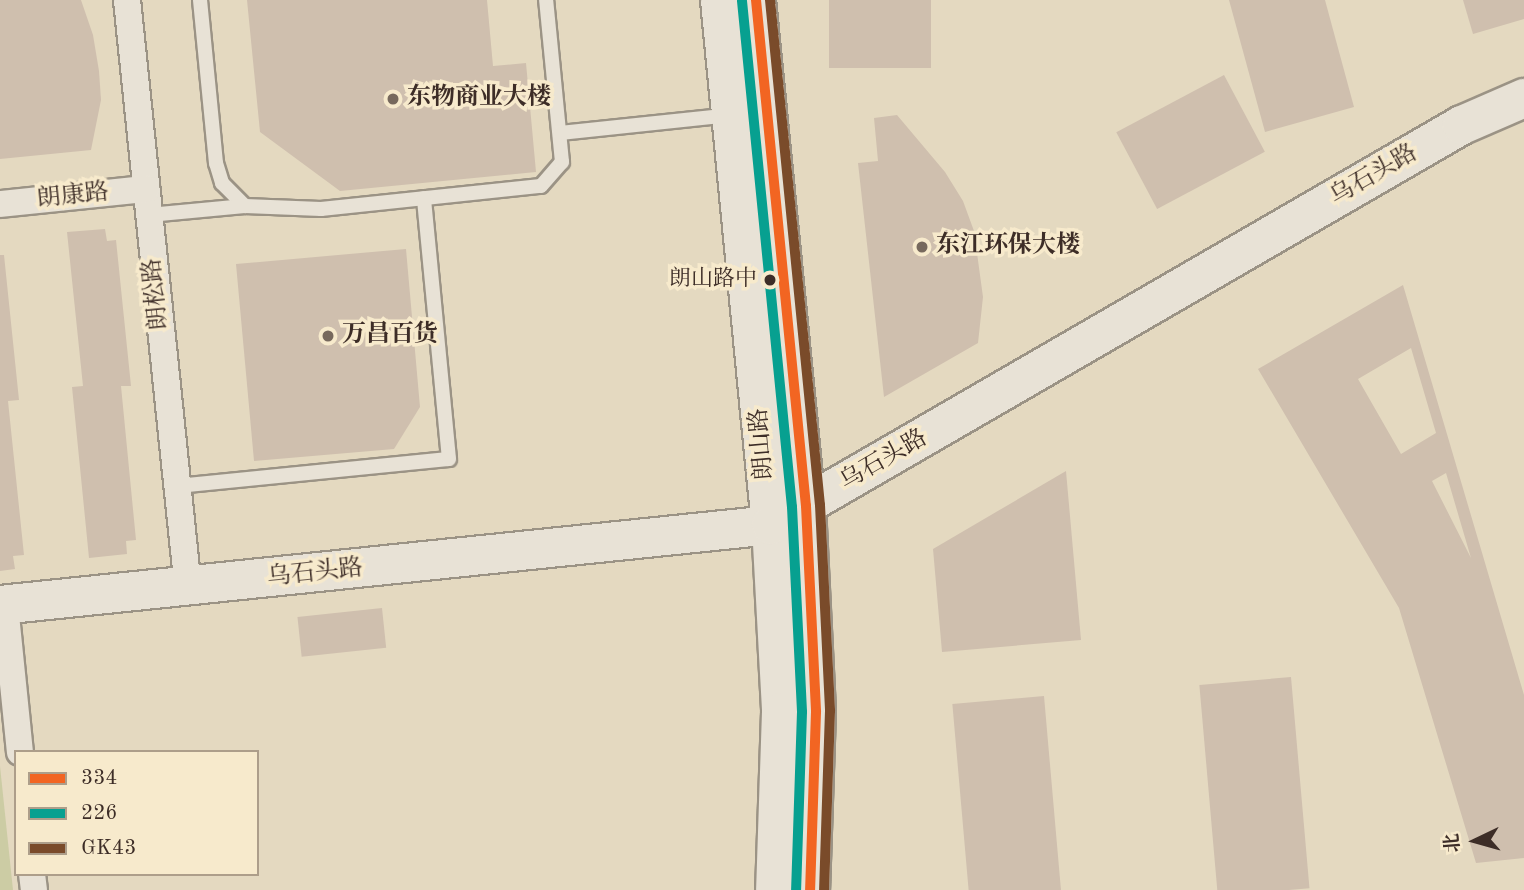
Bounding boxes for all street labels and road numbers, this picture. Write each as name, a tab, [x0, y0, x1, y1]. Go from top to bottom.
street label: 乌石头路	[1325, 140, 1423, 212]
street label: 朗康路	[36, 179, 110, 215]
street label: 朗松路	[139, 257, 175, 331]
street label: 朗山路	[746, 407, 780, 481]
street label: 乌石头路	[835, 425, 933, 497]
street label: 乌石头路	[266, 555, 364, 593]

